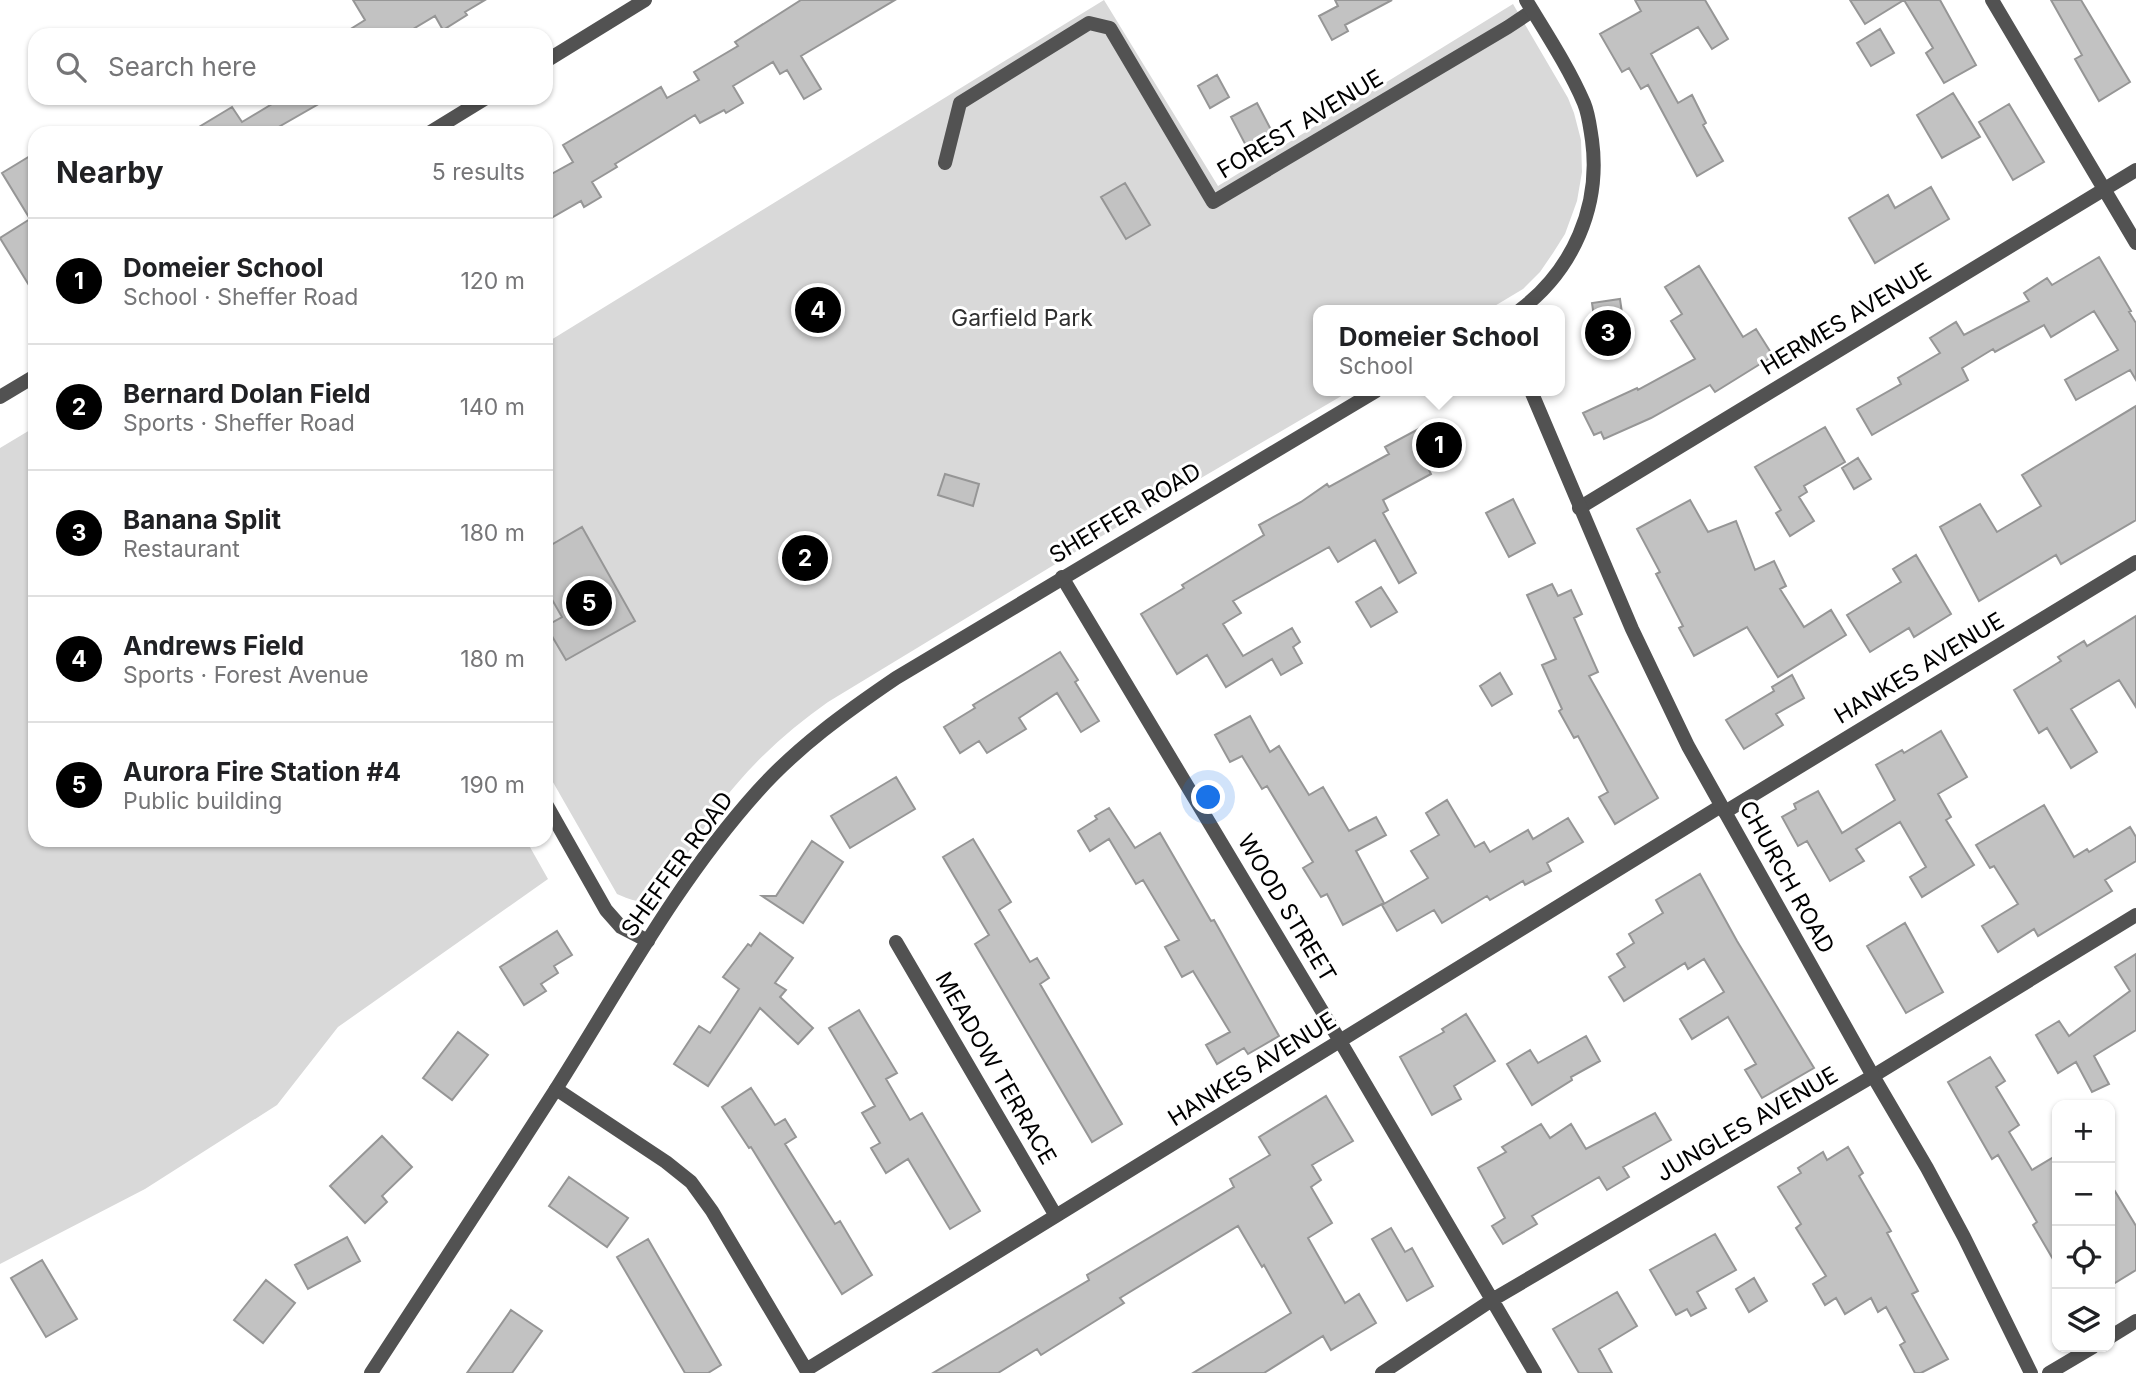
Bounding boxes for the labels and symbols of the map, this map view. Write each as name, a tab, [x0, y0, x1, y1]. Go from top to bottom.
street label: FOREST AVENUE	[1212, 64, 1388, 184]
street label: HERMES AVENUE	[1756, 257, 1936, 381]
pin: 4	[795, 284, 841, 336]
park label: Garfield Park	[951, 304, 1093, 332]
pin: 3	[1585, 307, 1631, 359]
pin: 1	[1416, 419, 1462, 471]
street label: SHEFFER ROAD	[1044, 457, 1206, 569]
pin: 2	[782, 532, 828, 584]
pin: 5	[566, 577, 612, 629]
street label: HANKES AVENUE	[1829, 606, 2009, 730]
your location	[1191, 780, 1225, 814]
street label: SHEFFER ROAD	[615, 786, 739, 942]
street label: CHURCH ROAD	[1733, 796, 1841, 958]
street label: WOOD STREET	[1232, 829, 1342, 987]
street label: MEADOW TERRACE	[929, 967, 1063, 1169]
street label: HANKES AVENUE	[1163, 1006, 1341, 1132]
street label: JUNGLES AVENUE	[1651, 1061, 1843, 1187]

